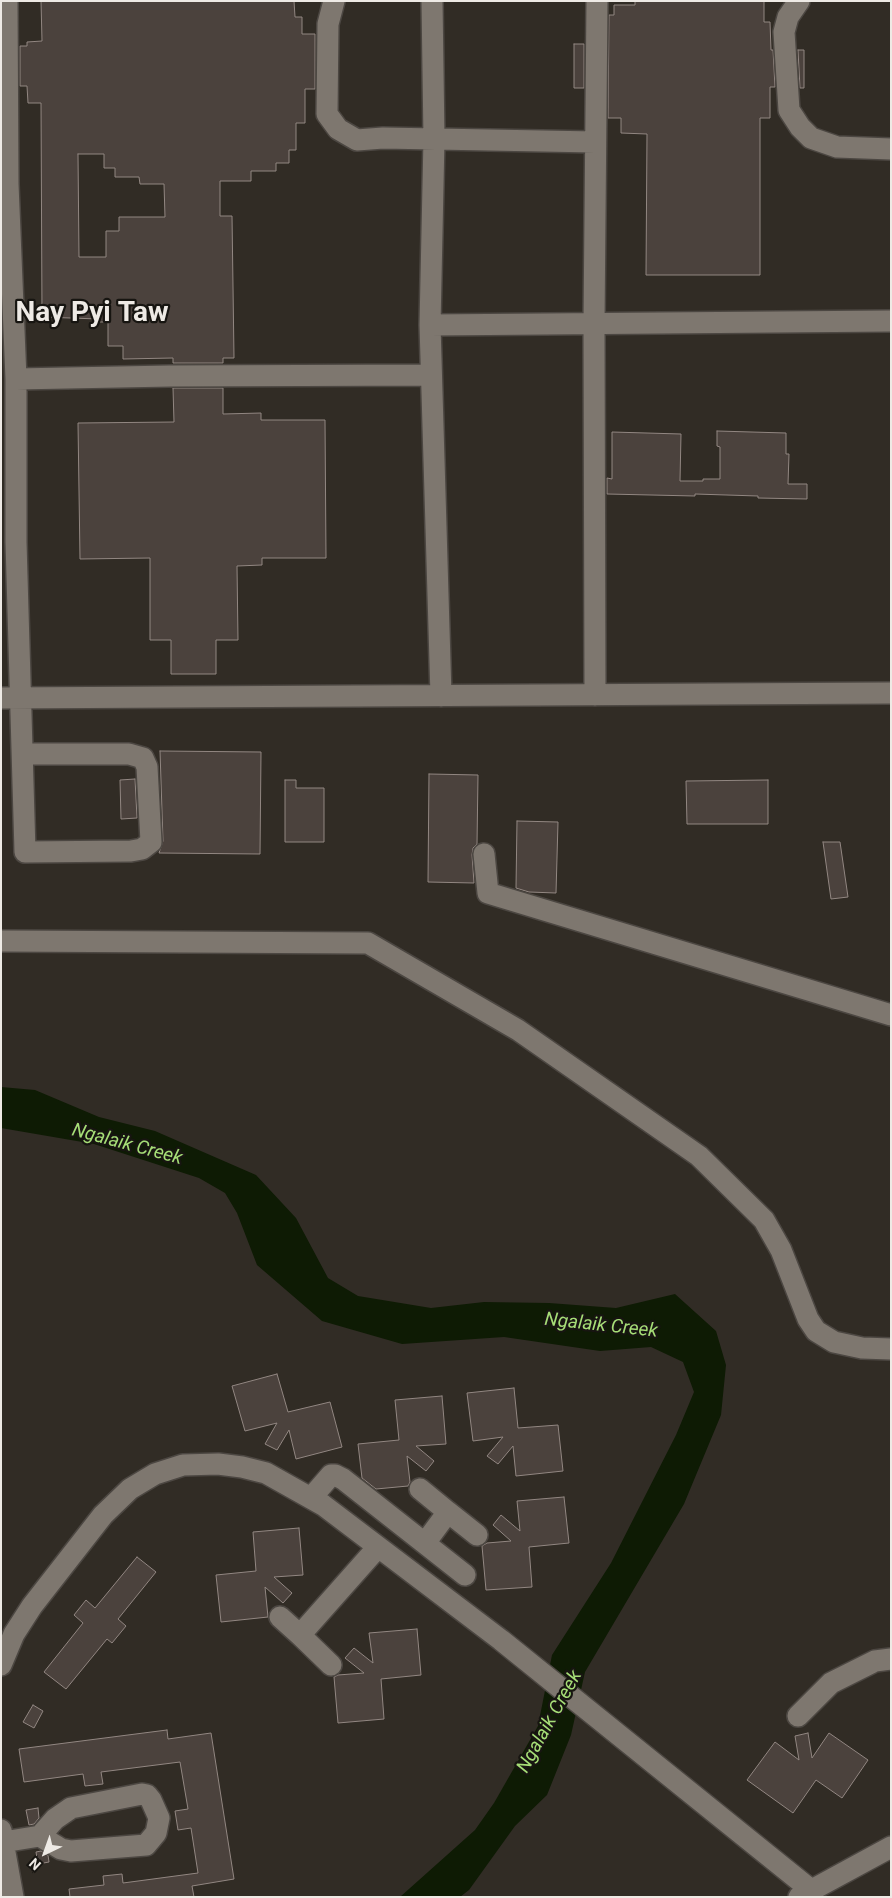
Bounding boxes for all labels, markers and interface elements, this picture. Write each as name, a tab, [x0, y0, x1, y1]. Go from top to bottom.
district label: Nay Pyi Taw	[15, 297, 169, 331]
water label: Ngalaik Creek	[69, 1119, 185, 1171]
water label: Ngalaik Creek	[543, 1309, 659, 1343]
water label: Ngalaik Creek	[513, 1667, 587, 1777]
north arrow	[20, 1828, 70, 1878]
text: N	[26, 1855, 44, 1873]

